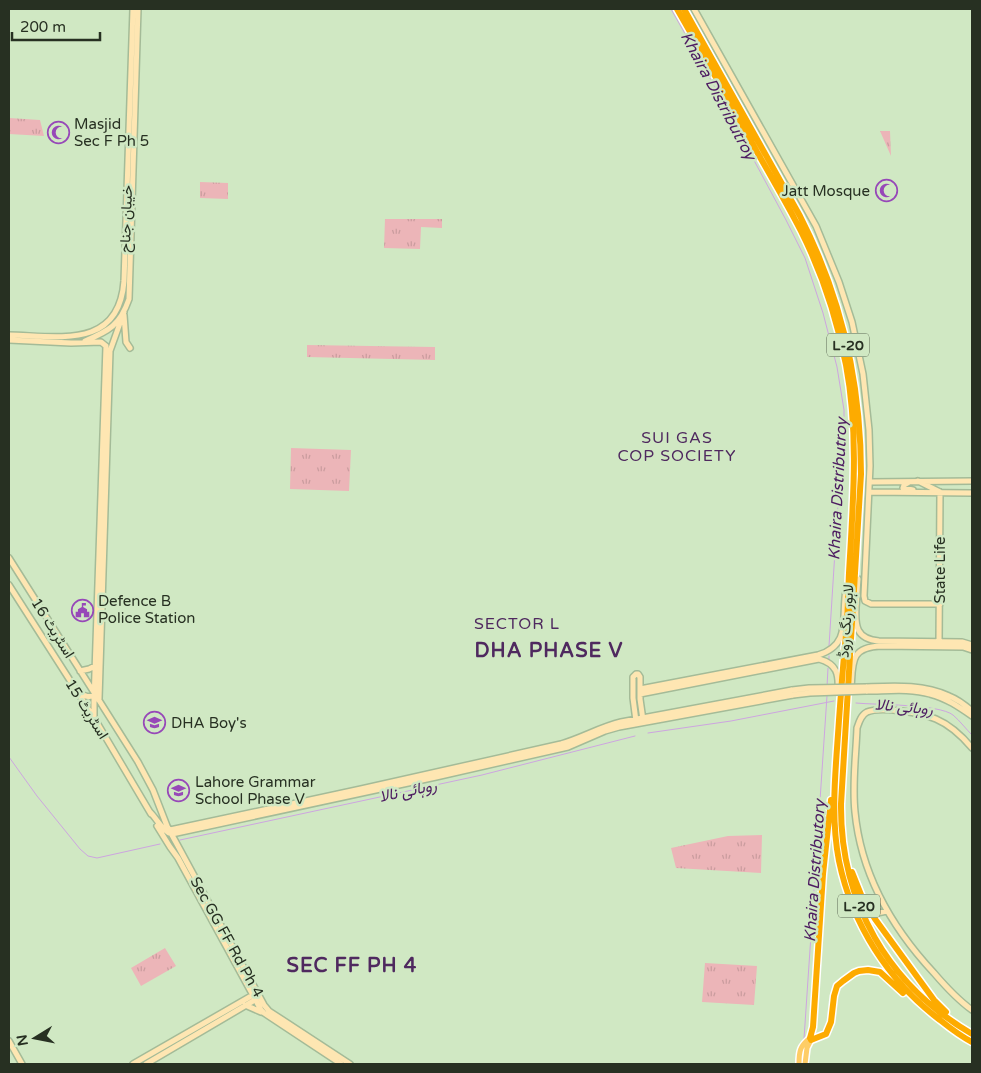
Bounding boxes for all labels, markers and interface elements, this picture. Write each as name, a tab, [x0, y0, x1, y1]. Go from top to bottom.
scale bar	[12, 10, 100, 42]
text: 200 m	[20, 18, 66, 36]
water label: Khaira Distributroy	[676, 28, 761, 166]
place label: Masjid Sec F Ph 5	[74, 115, 149, 150]
mosque icon: Masjid Sec F Ph 5	[46, 121, 70, 145]
mosque icon: Jatt Mosque	[874, 179, 898, 203]
place label: Jatt Mosque	[782, 182, 870, 200]
street label: خیبان جناح	[116, 185, 138, 253]
road number: L-20	[827, 334, 869, 356]
water label: Khaira Distributroy	[824, 415, 852, 561]
district label: SUI GAS COP SOCIETY	[617, 428, 737, 466]
street label: State Life	[931, 536, 949, 604]
street label: لاہور رنگ روڈ	[834, 584, 859, 658]
place label: Defence B Police Station	[98, 592, 195, 627]
street label: اسٹریٹ 16	[27, 595, 79, 661]
public building icon: Defence B Police Station	[70, 598, 94, 622]
district label: SECTOR L	[474, 614, 560, 634]
district label: DHA PHASE V	[475, 639, 623, 663]
street label: اسٹریٹ 15	[61, 676, 113, 742]
water label: روہائی نالا	[874, 694, 934, 720]
school or university icon: DHA Boy's	[143, 711, 167, 735]
place label: DHA Boy's	[171, 714, 247, 732]
place label: Lahore Grammar School Phase V	[195, 773, 316, 808]
water label: روہائی نالا	[377, 775, 439, 807]
school or university icon: Lahore Grammar School Phase V	[167, 779, 191, 803]
water label: Khaira Distributory	[800, 797, 830, 943]
street label: Sec GG FF Rd Ph 4	[186, 874, 268, 1000]
road number: L-20	[838, 894, 880, 918]
district label: SEC FF PH 4	[287, 954, 417, 978]
north arrow	[10, 1013, 60, 1063]
text: N	[13, 1033, 32, 1047]

